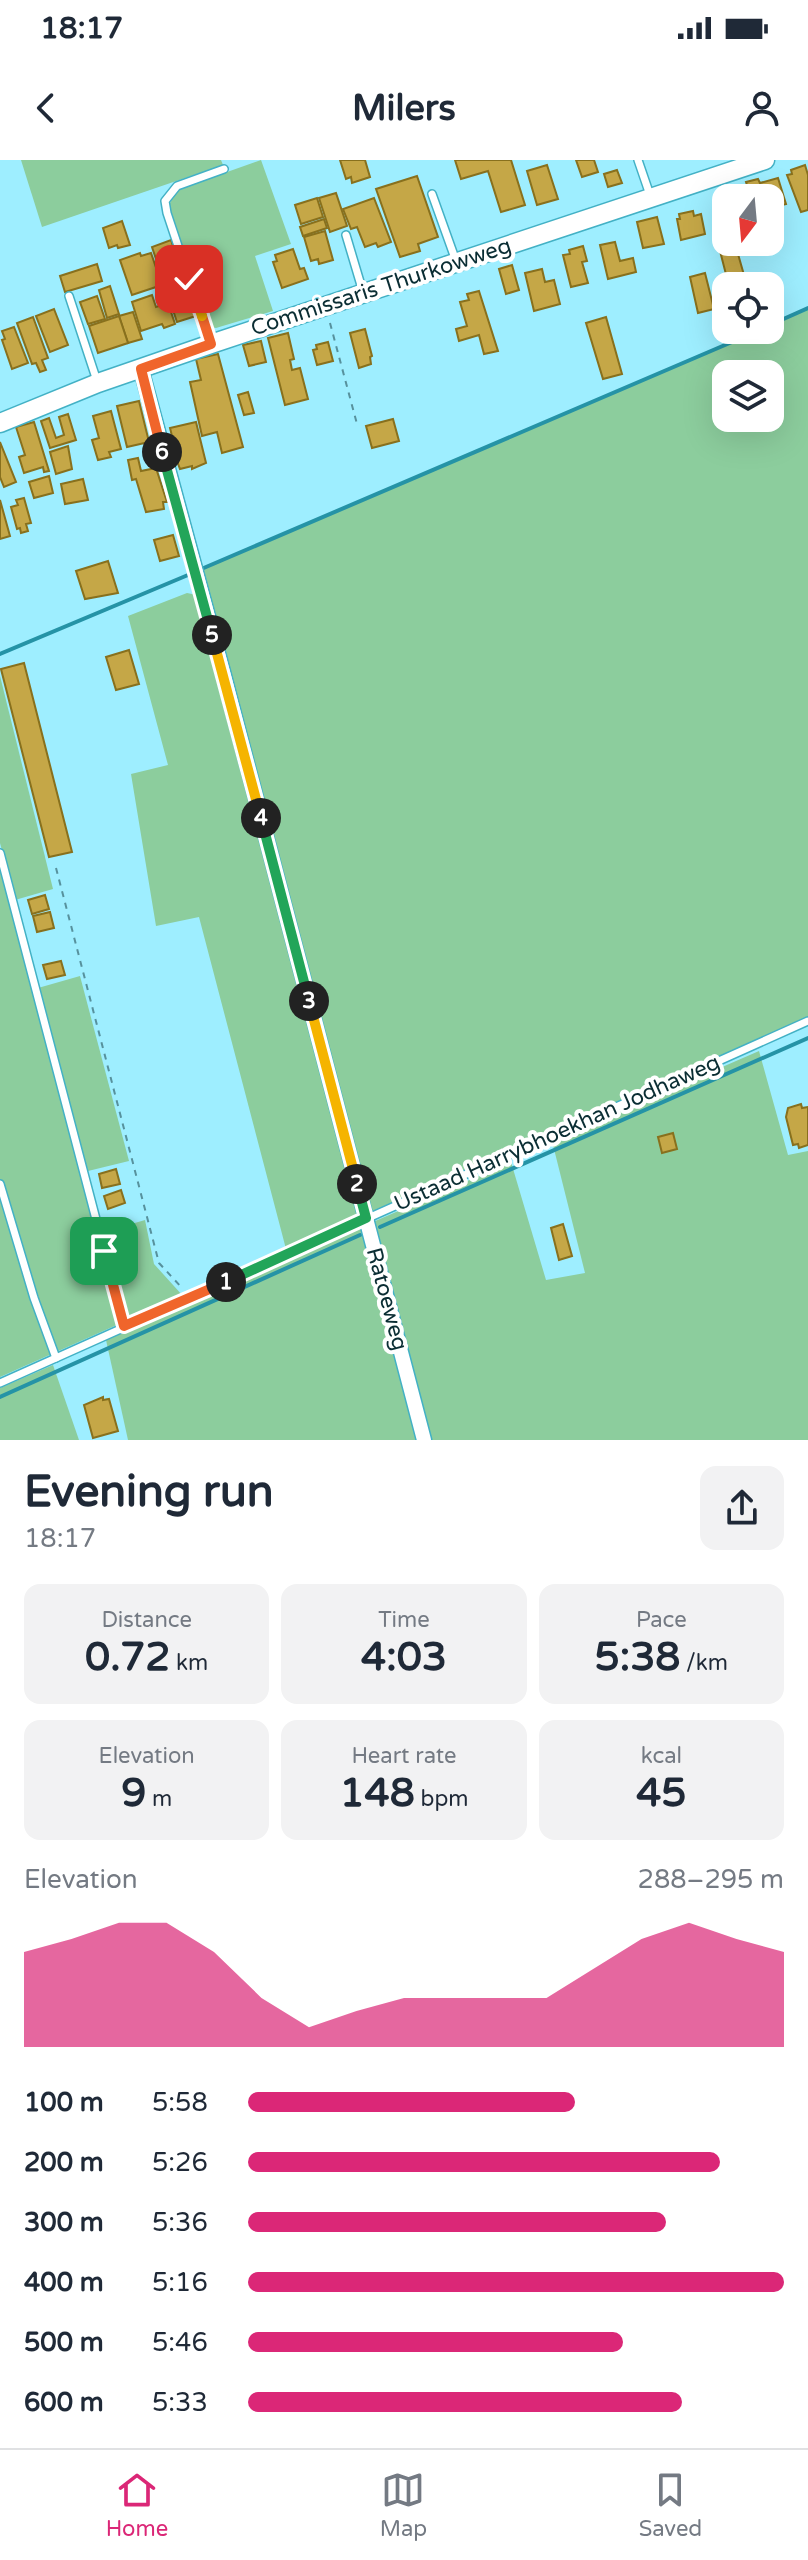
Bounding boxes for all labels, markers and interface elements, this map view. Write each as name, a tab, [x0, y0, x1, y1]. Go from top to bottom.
text: 18:17	[40, 10, 123, 47]
icon: back	[24, 86, 68, 130]
icon: person	[740, 86, 784, 130]
text: Milers	[352, 87, 456, 130]
north arrow	[712, 184, 784, 256]
map controls	[712, 184, 784, 432]
street label: Commissaris Thurkowweg	[247, 233, 515, 341]
pin	[155, 245, 223, 313]
icon: check	[167, 257, 211, 301]
button: locate	[712, 272, 784, 344]
button: layers	[712, 360, 784, 432]
pin: 6	[142, 432, 182, 472]
text: 6	[155, 439, 169, 465]
pin: 5	[192, 615, 232, 655]
text: 5	[205, 622, 219, 648]
pin: 4	[241, 798, 281, 838]
text: 4	[254, 805, 268, 831]
pin: 3	[289, 981, 329, 1021]
text: 3	[302, 988, 316, 1014]
street label: Ustaad Harrybhoekhan Jodhaweg	[390, 1049, 724, 1217]
pin: 2	[337, 1164, 377, 1204]
text: 2	[350, 1171, 364, 1197]
pin	[70, 1217, 138, 1285]
icon: arrive	[82, 1229, 126, 1273]
street label: Ratoeweg	[361, 1245, 413, 1353]
pin: 1	[206, 1262, 246, 1302]
text: 1	[219, 1269, 233, 1295]
text: Evening run	[24, 1466, 273, 1519]
button: share	[700, 1466, 784, 1550]
text: 18:17	[24, 1523, 96, 1554]
text: Distance	[101, 1607, 192, 1633]
text: Time	[378, 1607, 430, 1633]
text: Pace	[636, 1607, 687, 1633]
text: 0.72	[85, 1633, 170, 1681]
text: 4:03	[361, 1633, 447, 1681]
text: 5:38	[595, 1633, 680, 1681]
text: km	[170, 1650, 208, 1676]
text: /km	[680, 1650, 728, 1676]
text: Elevation	[99, 1743, 195, 1769]
text: Heart rate	[352, 1743, 456, 1769]
text: kcal	[641, 1743, 682, 1769]
text: 9	[121, 1769, 146, 1817]
text: 148	[339, 1769, 415, 1817]
text: 45	[636, 1769, 686, 1817]
text: m	[146, 1786, 172, 1812]
text: bpm	[415, 1786, 469, 1812]
text: Elevation	[24, 1864, 138, 1895]
text: 288–295 m	[638, 1864, 784, 1895]
text: 100 m	[24, 2087, 104, 2118]
text: 5:58	[152, 2087, 208, 2118]
text: 200 m	[24, 2147, 104, 2178]
text: 5:26	[152, 2147, 208, 2178]
text: 300 m	[24, 2207, 104, 2238]
text: 5:36	[152, 2207, 208, 2238]
text: 400 m	[24, 2267, 104, 2298]
text: 5:16	[152, 2267, 208, 2298]
text: 500 m	[24, 2327, 104, 2358]
text: 5:46	[152, 2327, 208, 2358]
text: 600 m	[24, 2387, 104, 2418]
text: 5:33	[152, 2387, 208, 2418]
tab: Home	[106, 2468, 168, 2542]
tab: Map	[380, 2468, 427, 2542]
tab: Saved	[639, 2468, 702, 2542]

